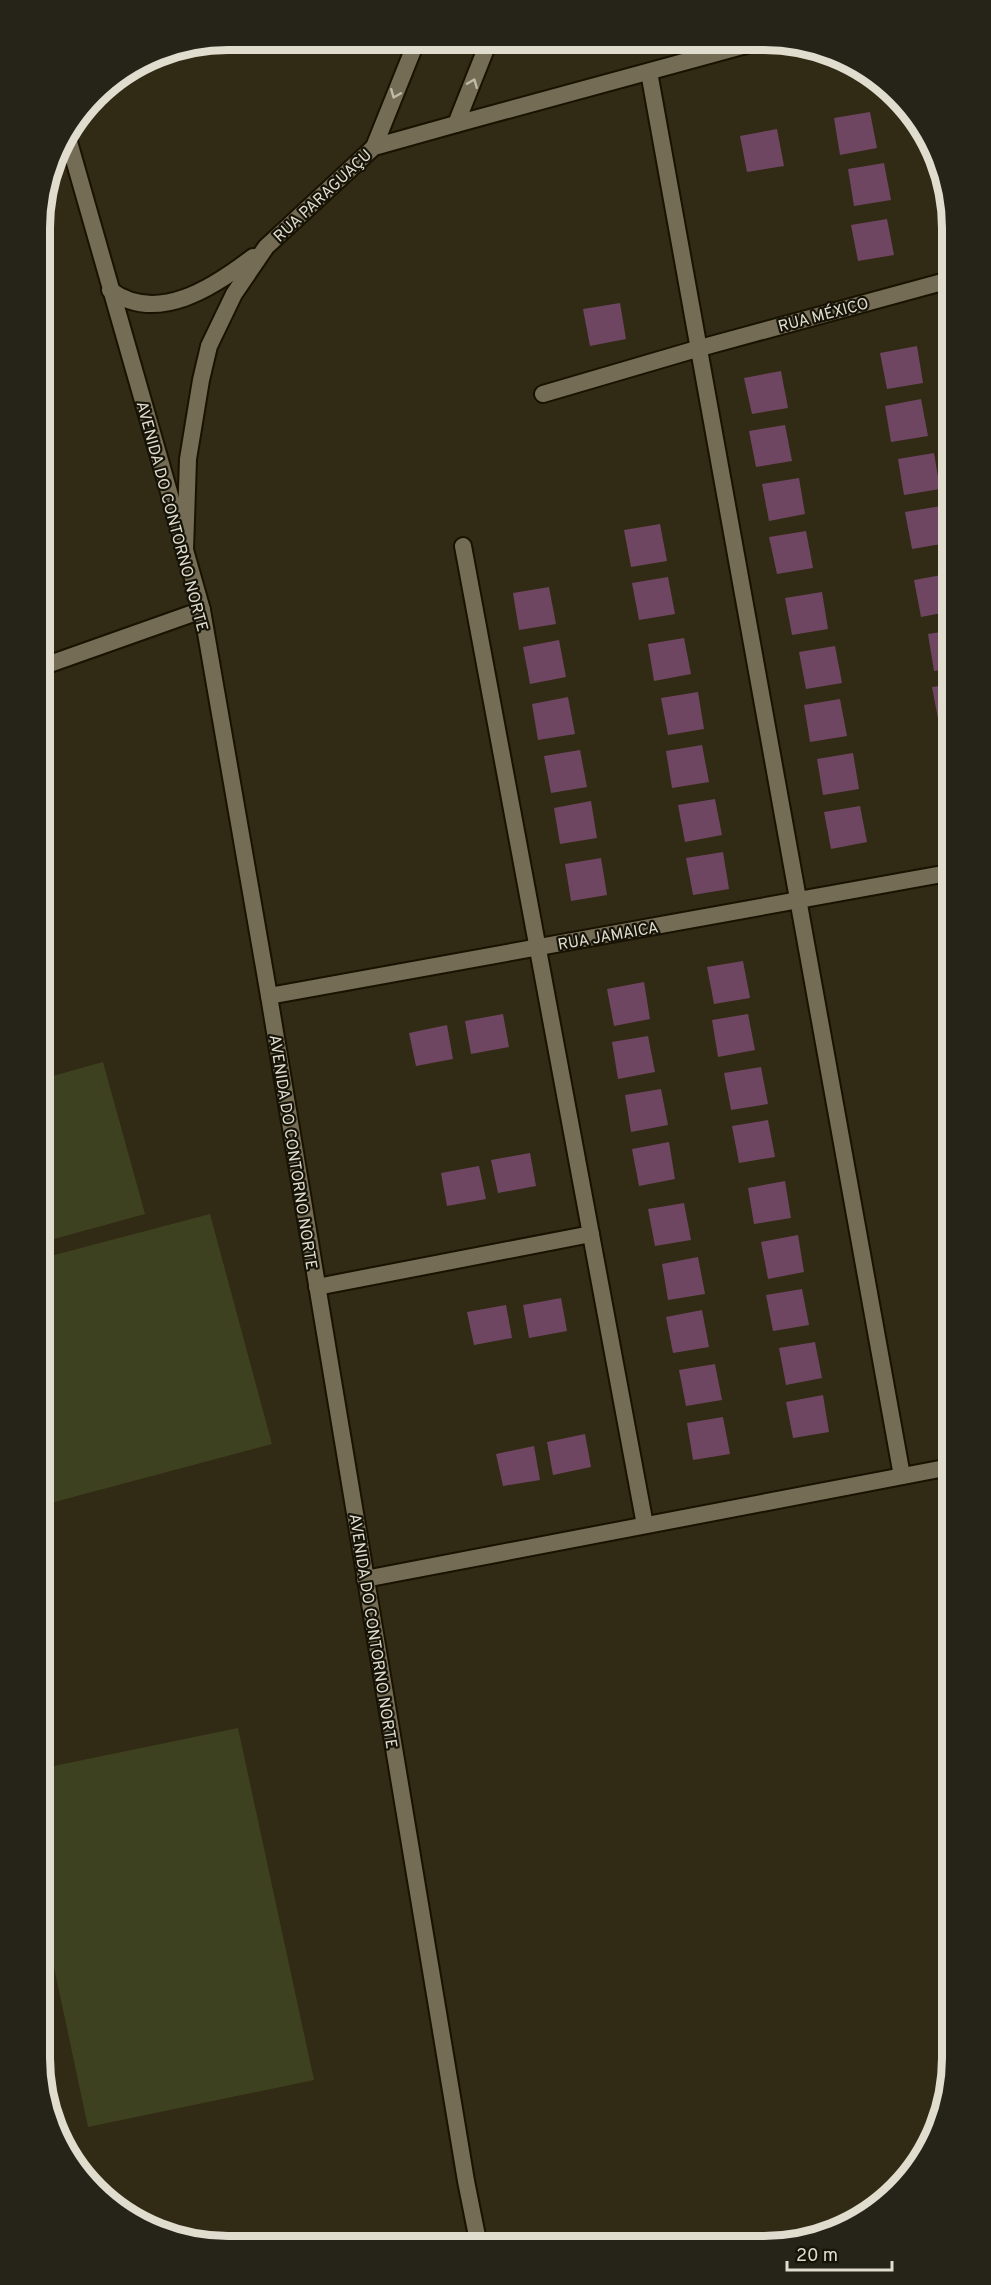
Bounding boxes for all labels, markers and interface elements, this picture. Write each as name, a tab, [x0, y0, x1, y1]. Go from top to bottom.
one-way arrow	[465, 78, 478, 88]
one-way arrow	[390, 88, 403, 98]
street label: RUA PARAGUAÇU	[270, 146, 377, 247]
street label: RUA MÉXICO	[776, 292, 871, 338]
street label: AVENIDA DO CONTORNO NORTE	[131, 399, 212, 634]
street label: RUA JAMAICA	[556, 918, 660, 956]
street label: AVENIDA DO CONTORNO NORTE	[264, 1033, 321, 1271]
street label: AVENIDA DO CONTORNO NORTE	[344, 1512, 401, 1750]
scale bar	[787, 2234, 892, 2272]
text: 20 m	[796, 2245, 838, 2268]

